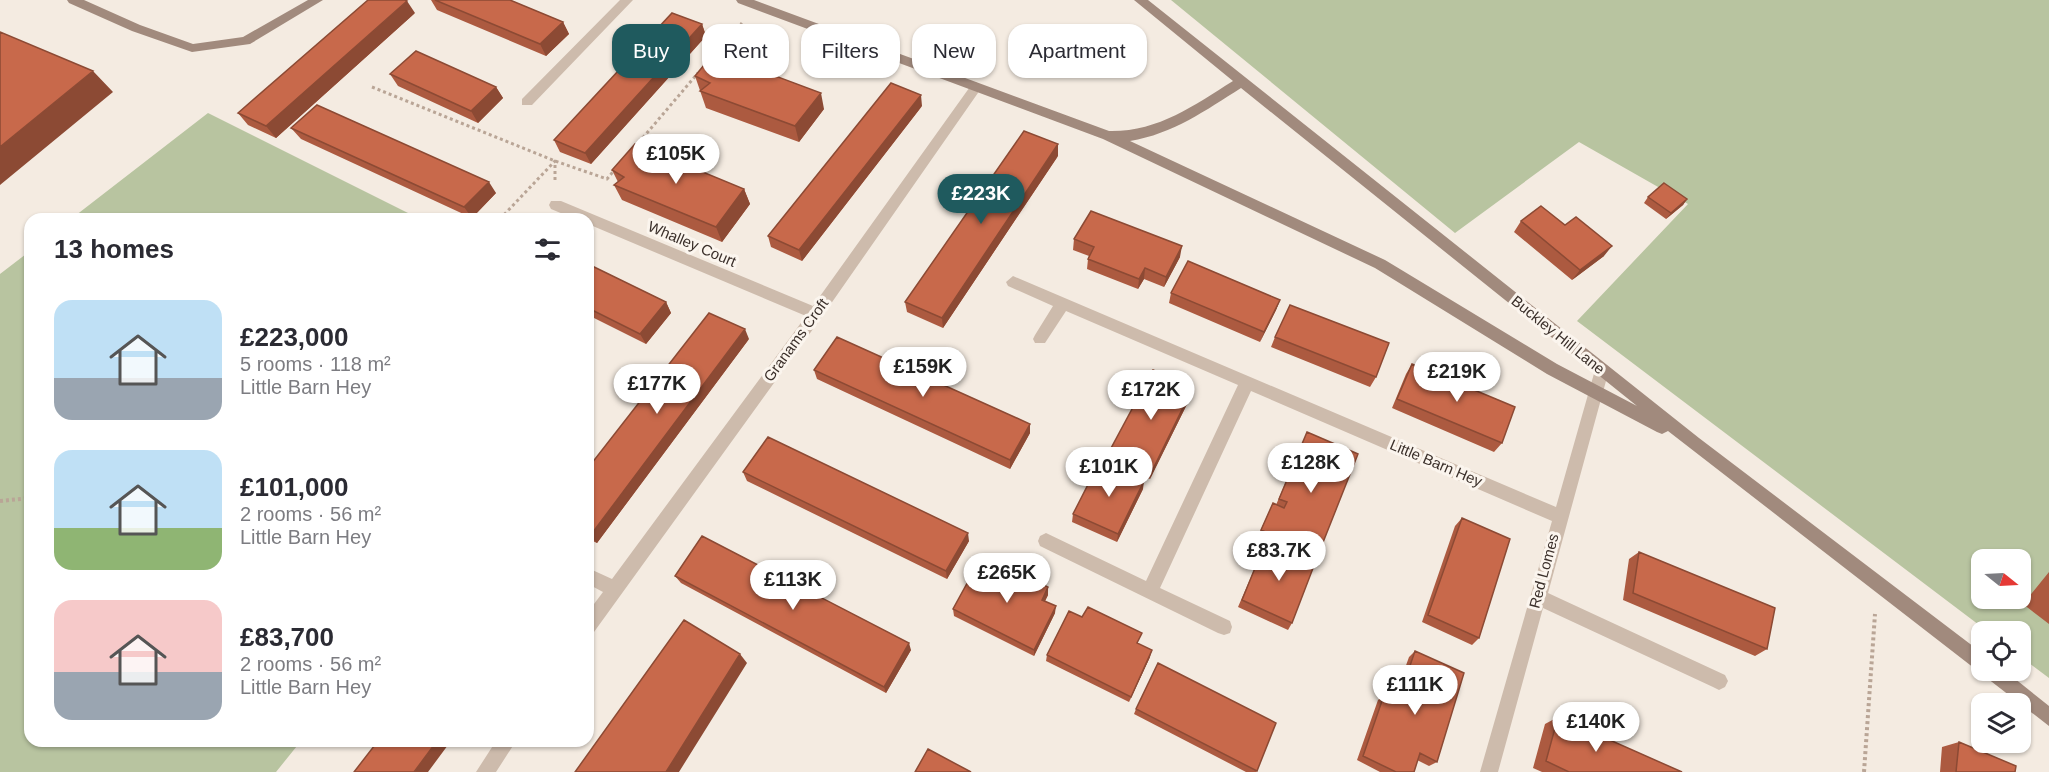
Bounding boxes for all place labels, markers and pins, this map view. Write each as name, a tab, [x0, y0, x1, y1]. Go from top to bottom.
pin: £105K	[634, 134, 718, 185]
pin: £223K	[939, 174, 1023, 225]
pin: £159K	[881, 347, 965, 398]
pin: £219K	[1415, 352, 1499, 403]
pin: £177K	[615, 364, 699, 415]
pin: £172K	[1109, 370, 1193, 421]
pin: £128K	[1269, 443, 1353, 494]
pin: £101K	[1067, 447, 1151, 498]
pin: £83.7K	[1230, 531, 1328, 582]
pin: £265K	[965, 553, 1049, 604]
pin: £113K	[751, 560, 835, 611]
pin: £111K	[1373, 665, 1457, 716]
pin: £140K	[1554, 702, 1638, 753]

